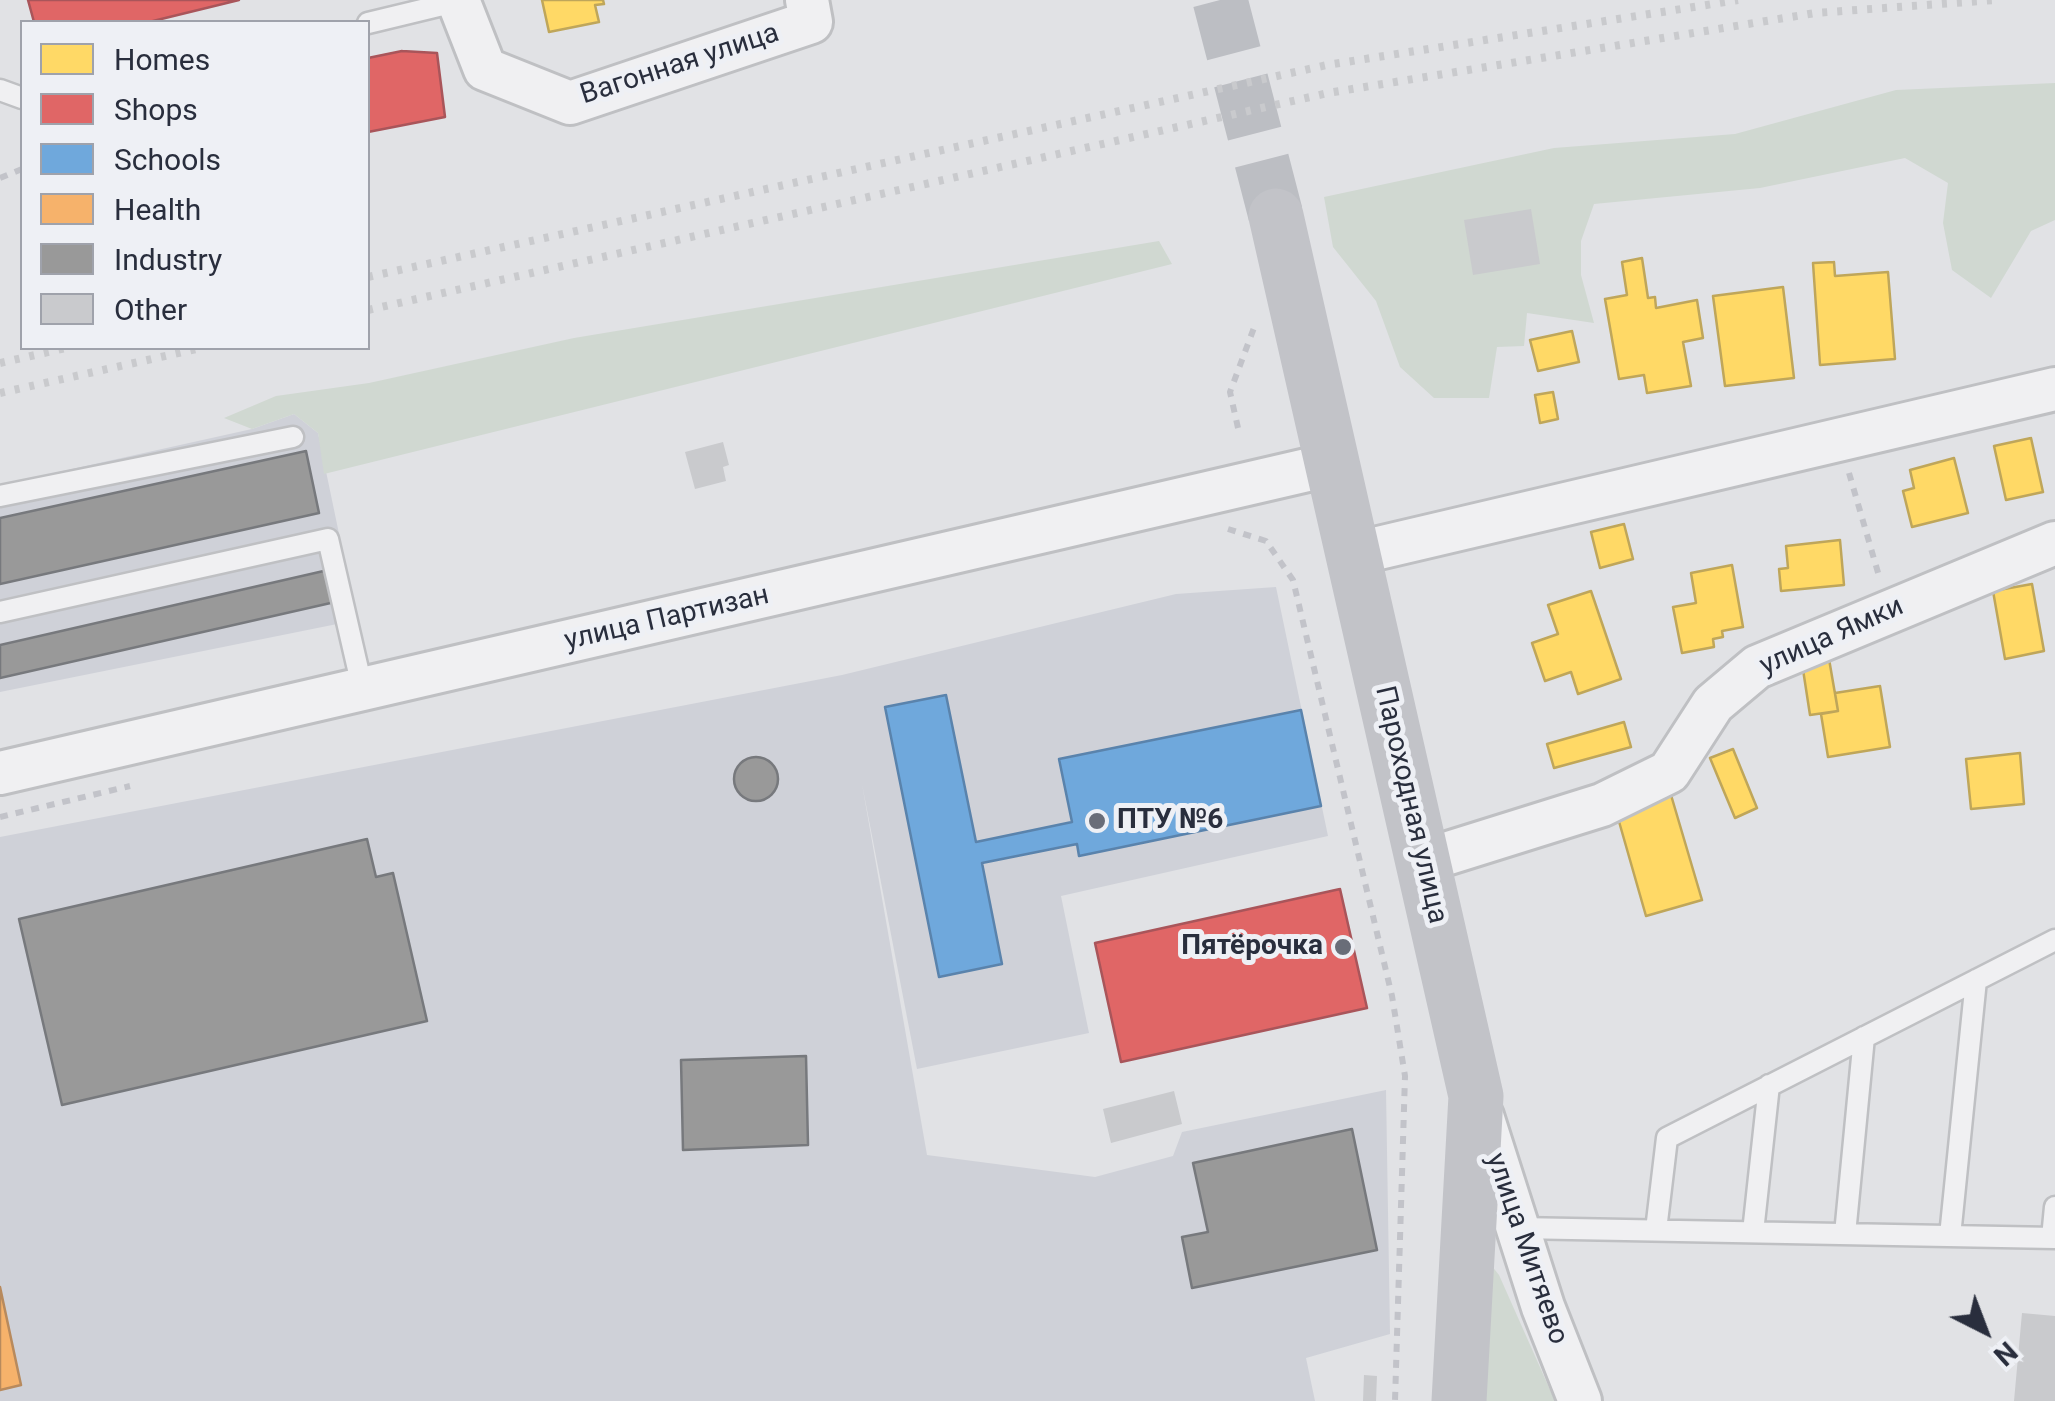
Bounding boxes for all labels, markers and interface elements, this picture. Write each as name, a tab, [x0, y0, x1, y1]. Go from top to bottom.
street label: Вагонная улица	[576, 17, 784, 113]
legend	[20, 20, 370, 350]
text: Homes	[114, 42, 210, 77]
text: Shops	[114, 92, 198, 127]
text: Schools	[114, 142, 221, 177]
text: Health	[114, 192, 201, 227]
text: Industry	[114, 242, 222, 277]
text: Other	[114, 292, 187, 327]
street label: улица Партизан	[561, 579, 773, 659]
street label: улица Ямки	[1755, 590, 1909, 684]
street label: Пароходная улица	[1366, 683, 1454, 927]
place label: ПТУ №6	[1117, 804, 1223, 838]
marker: ПТУ №6	[1086, 810, 1108, 832]
place label: Пятёрочка	[1181, 930, 1323, 964]
marker: Пятёрочка	[1332, 936, 1354, 958]
street label: улица Митяево	[1478, 1149, 1574, 1349]
north arrow	[1935, 1281, 2035, 1381]
text: N	[1987, 1335, 2024, 1373]

